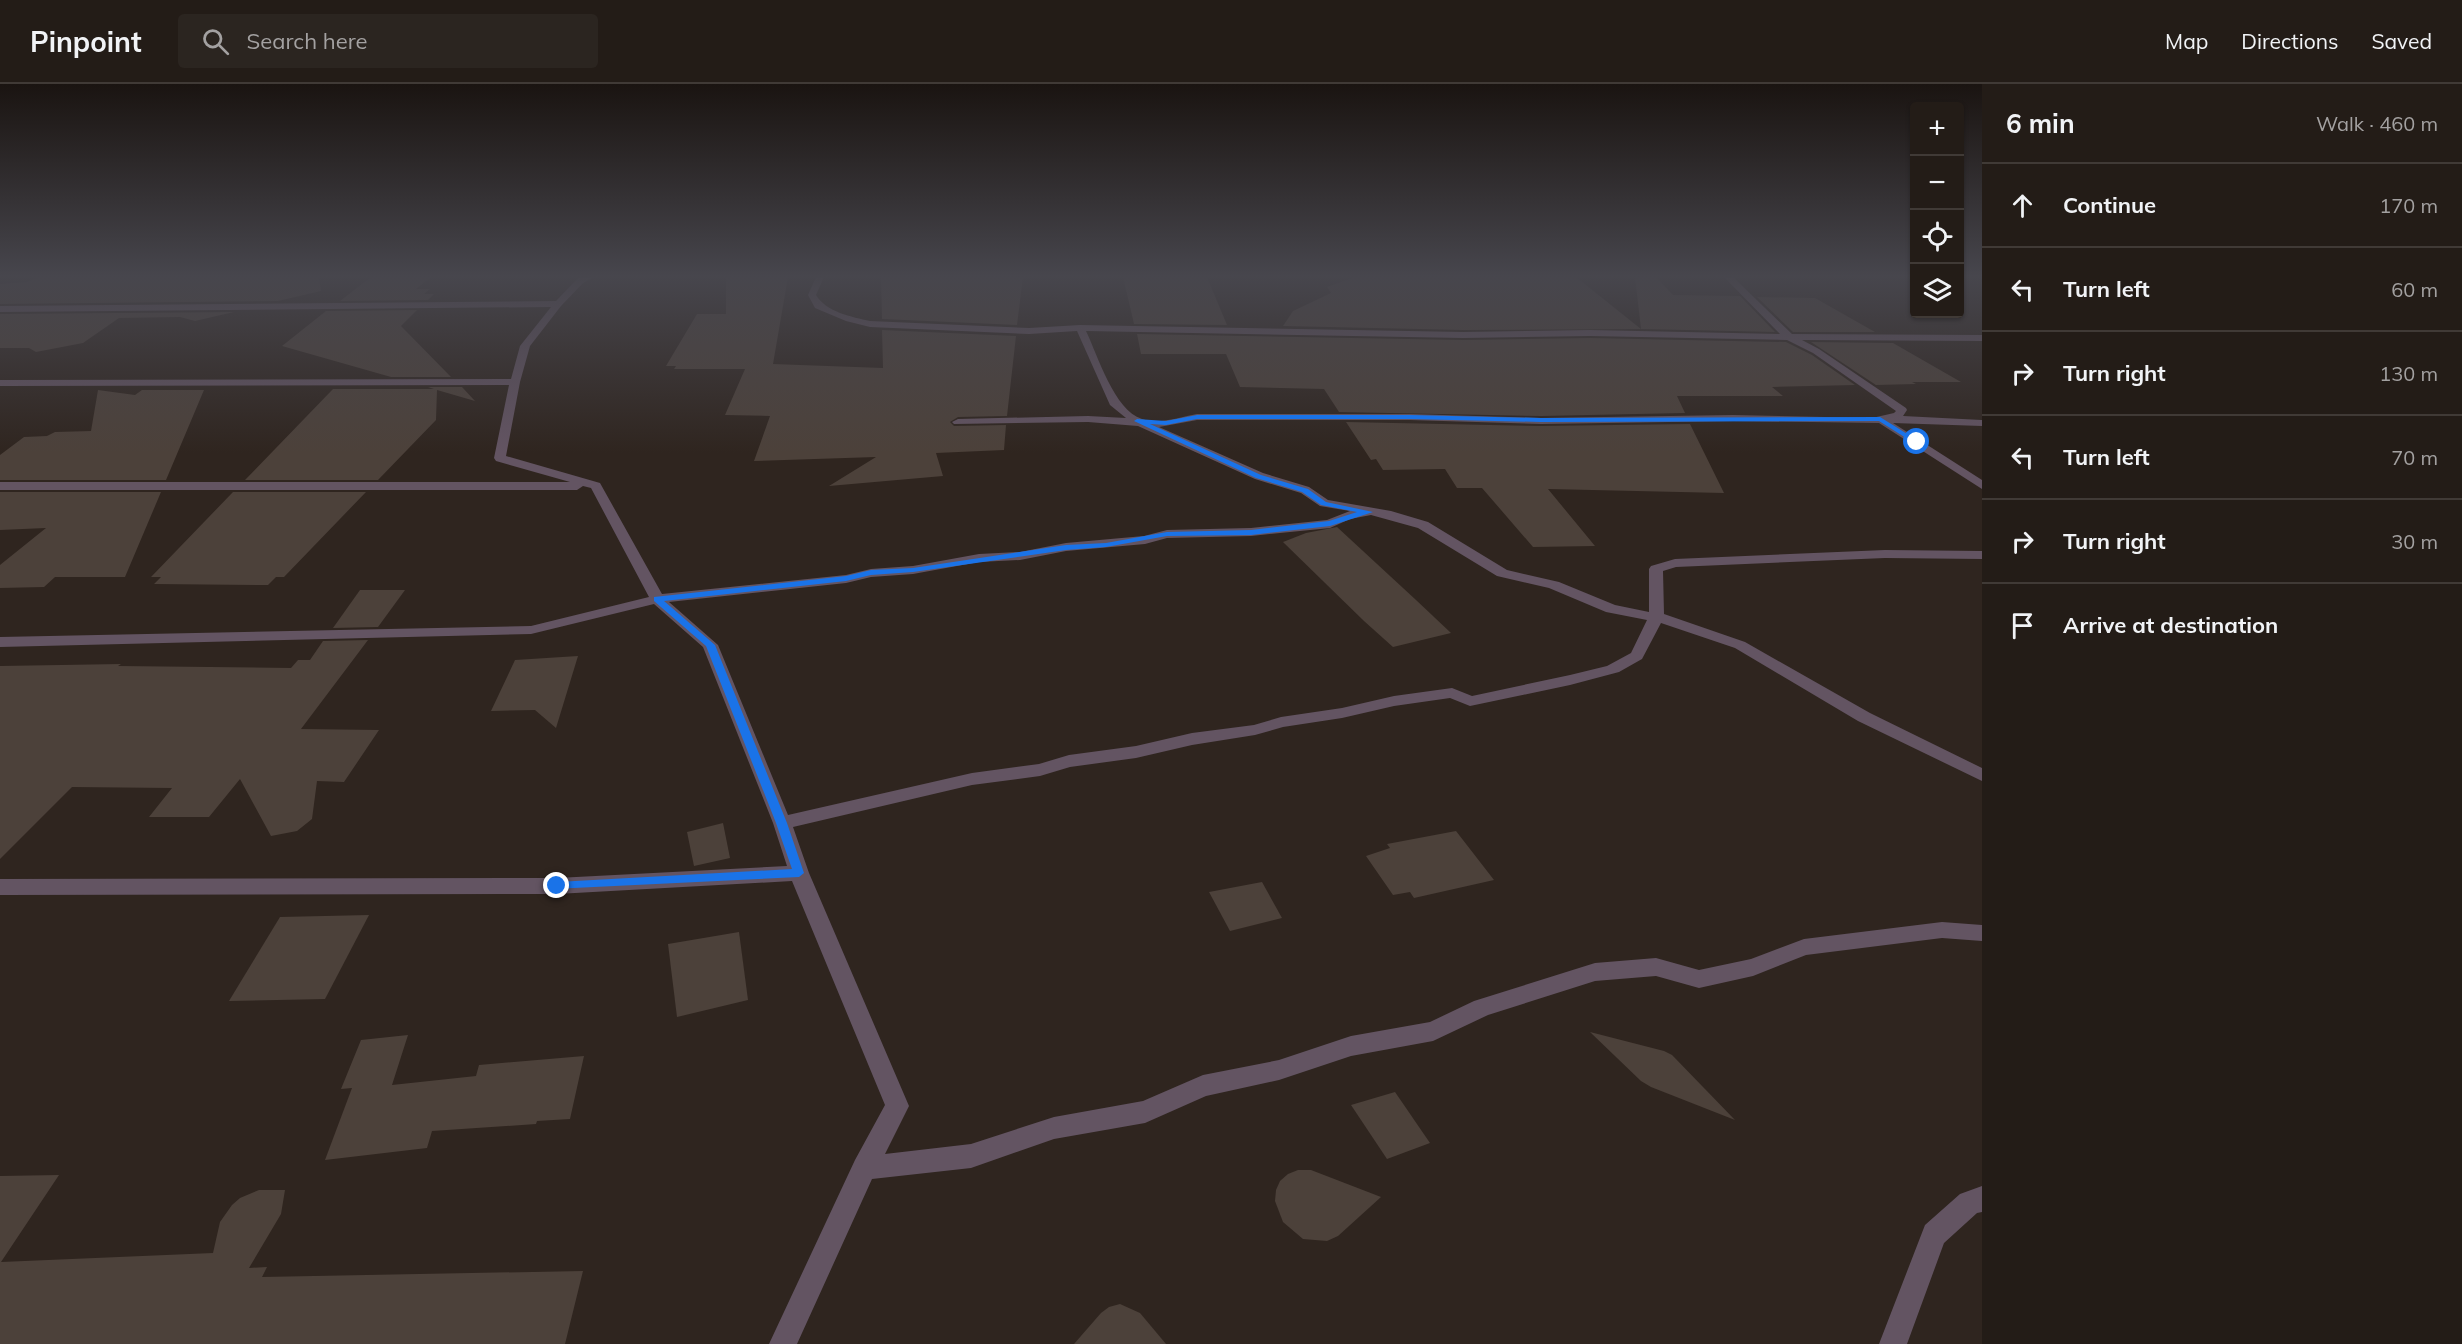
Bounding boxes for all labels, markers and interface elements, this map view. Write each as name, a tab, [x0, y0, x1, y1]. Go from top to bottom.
search box	[178, 14, 598, 68]
text: Pinpoint	[30, 24, 142, 59]
icon: search	[199, 25, 232, 58]
text: Search here	[247, 27, 368, 55]
text: Map	[2165, 28, 2208, 54]
text: Directions	[2241, 28, 2338, 54]
text: Saved	[2371, 28, 2432, 54]
map controls	[1910, 102, 1964, 318]
button: +	[1910, 102, 1964, 156]
text: 6 min	[2006, 107, 2075, 140]
text: Walk · 460 m	[2316, 111, 2438, 136]
button: −	[1910, 156, 1964, 210]
icon: ahead	[2006, 189, 2039, 222]
text: Continue	[2063, 191, 2156, 219]
text: 170 m	[2379, 193, 2438, 218]
button: locate	[1910, 210, 1964, 264]
button: layers	[1910, 264, 1964, 318]
icon: left	[2006, 273, 2039, 306]
text: Turn left	[2063, 275, 2150, 303]
text: 60 m	[2391, 277, 2438, 302]
icon: right	[2006, 357, 2039, 390]
text: Turn right	[2063, 359, 2166, 387]
text: 130 m	[2379, 361, 2438, 386]
route start	[1903, 428, 1929, 454]
icon: left	[2006, 441, 2039, 474]
text: Turn left	[2063, 443, 2150, 471]
text: 70 m	[2391, 445, 2438, 470]
icon: right	[2006, 525, 2039, 558]
text: Turn right	[2063, 527, 2166, 555]
text: 30 m	[2391, 529, 2438, 554]
icon: arrive	[2006, 609, 2039, 642]
text: Arrive at destination	[2063, 611, 2278, 639]
route end	[543, 872, 569, 898]

